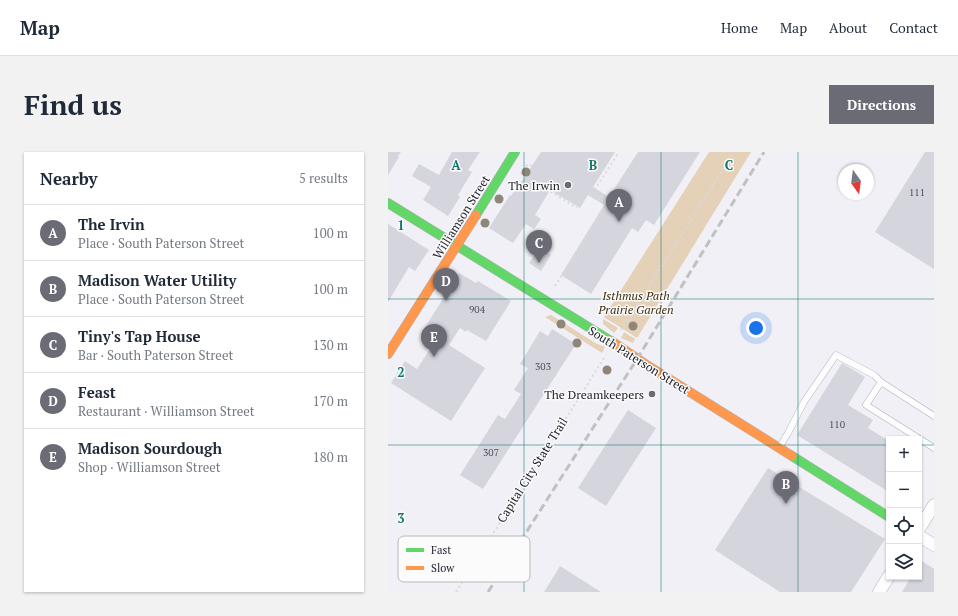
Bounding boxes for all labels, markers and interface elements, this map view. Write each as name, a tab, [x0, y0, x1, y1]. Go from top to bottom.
text: Map	[20, 15, 60, 40]
text: Home	[721, 18, 758, 37]
text: Map	[780, 18, 807, 37]
text: About	[829, 18, 867, 37]
text: Contact	[889, 18, 938, 37]
button: Directions	[829, 85, 934, 124]
text: Find us	[24, 86, 122, 123]
text: A	[451, 156, 461, 174]
text: B	[589, 156, 597, 174]
text: C	[725, 156, 733, 174]
north arrow	[838, 164, 874, 200]
text: Nearby	[40, 167, 98, 190]
text: 5 results	[299, 169, 348, 187]
street label: Williamson Street	[429, 172, 493, 262]
place label: The Irwin	[508, 178, 560, 193]
marker: The Irwin	[563, 180, 573, 190]
house number: 111	[909, 186, 925, 199]
pin: A	[606, 189, 632, 222]
text: The Irvin	[78, 214, 145, 234]
text: 1	[397, 216, 405, 234]
text: A	[48, 224, 58, 242]
text: 100 m	[313, 224, 348, 242]
pin: C	[526, 230, 552, 263]
text: Place · South Paterson Street	[78, 234, 244, 252]
pin: D	[433, 268, 459, 301]
text: Madison Water Utility	[78, 270, 237, 290]
text: B	[49, 280, 57, 298]
text: 100 m	[313, 280, 348, 298]
park label: Isthmus Path Prairie Garden	[597, 288, 674, 317]
text: Place · South Paterson Street	[78, 290, 244, 308]
house number: 904	[469, 303, 486, 316]
your location	[746, 318, 766, 338]
street label: South Paterson Street	[586, 323, 693, 398]
pin: E	[421, 324, 447, 357]
text: Tiny's Tap House	[78, 326, 200, 346]
text: C	[49, 336, 57, 354]
text: 130 m	[313, 336, 348, 354]
text: Bar · South Paterson Street	[78, 346, 233, 364]
house number: 303	[535, 360, 551, 373]
text: 2	[397, 363, 405, 381]
text: Feast	[78, 382, 116, 402]
place label: The Dreamkeepers	[544, 387, 644, 402]
marker: The Dreamkeepers	[647, 389, 657, 399]
text: D	[48, 392, 58, 410]
text: 170 m	[313, 392, 348, 410]
text: Restaurant · Williamson Street	[78, 402, 255, 420]
street label: Capital City State Trail	[494, 414, 571, 525]
house number: 110	[829, 418, 845, 431]
map controls	[886, 436, 922, 580]
button: +	[886, 436, 922, 472]
text: Madison Sourdough	[78, 438, 222, 458]
house number: 307	[483, 446, 499, 459]
text: E	[49, 448, 57, 466]
text: 180 m	[313, 448, 348, 466]
text: Shop · Williamson Street	[78, 458, 221, 476]
pin: B	[773, 471, 799, 504]
button: −	[886, 472, 922, 508]
button: locate	[886, 508, 922, 544]
text: 3	[397, 509, 405, 527]
legend	[398, 536, 530, 582]
text: Fast	[431, 543, 451, 557]
button: layers	[886, 544, 922, 580]
text: Slow	[431, 561, 455, 575]

